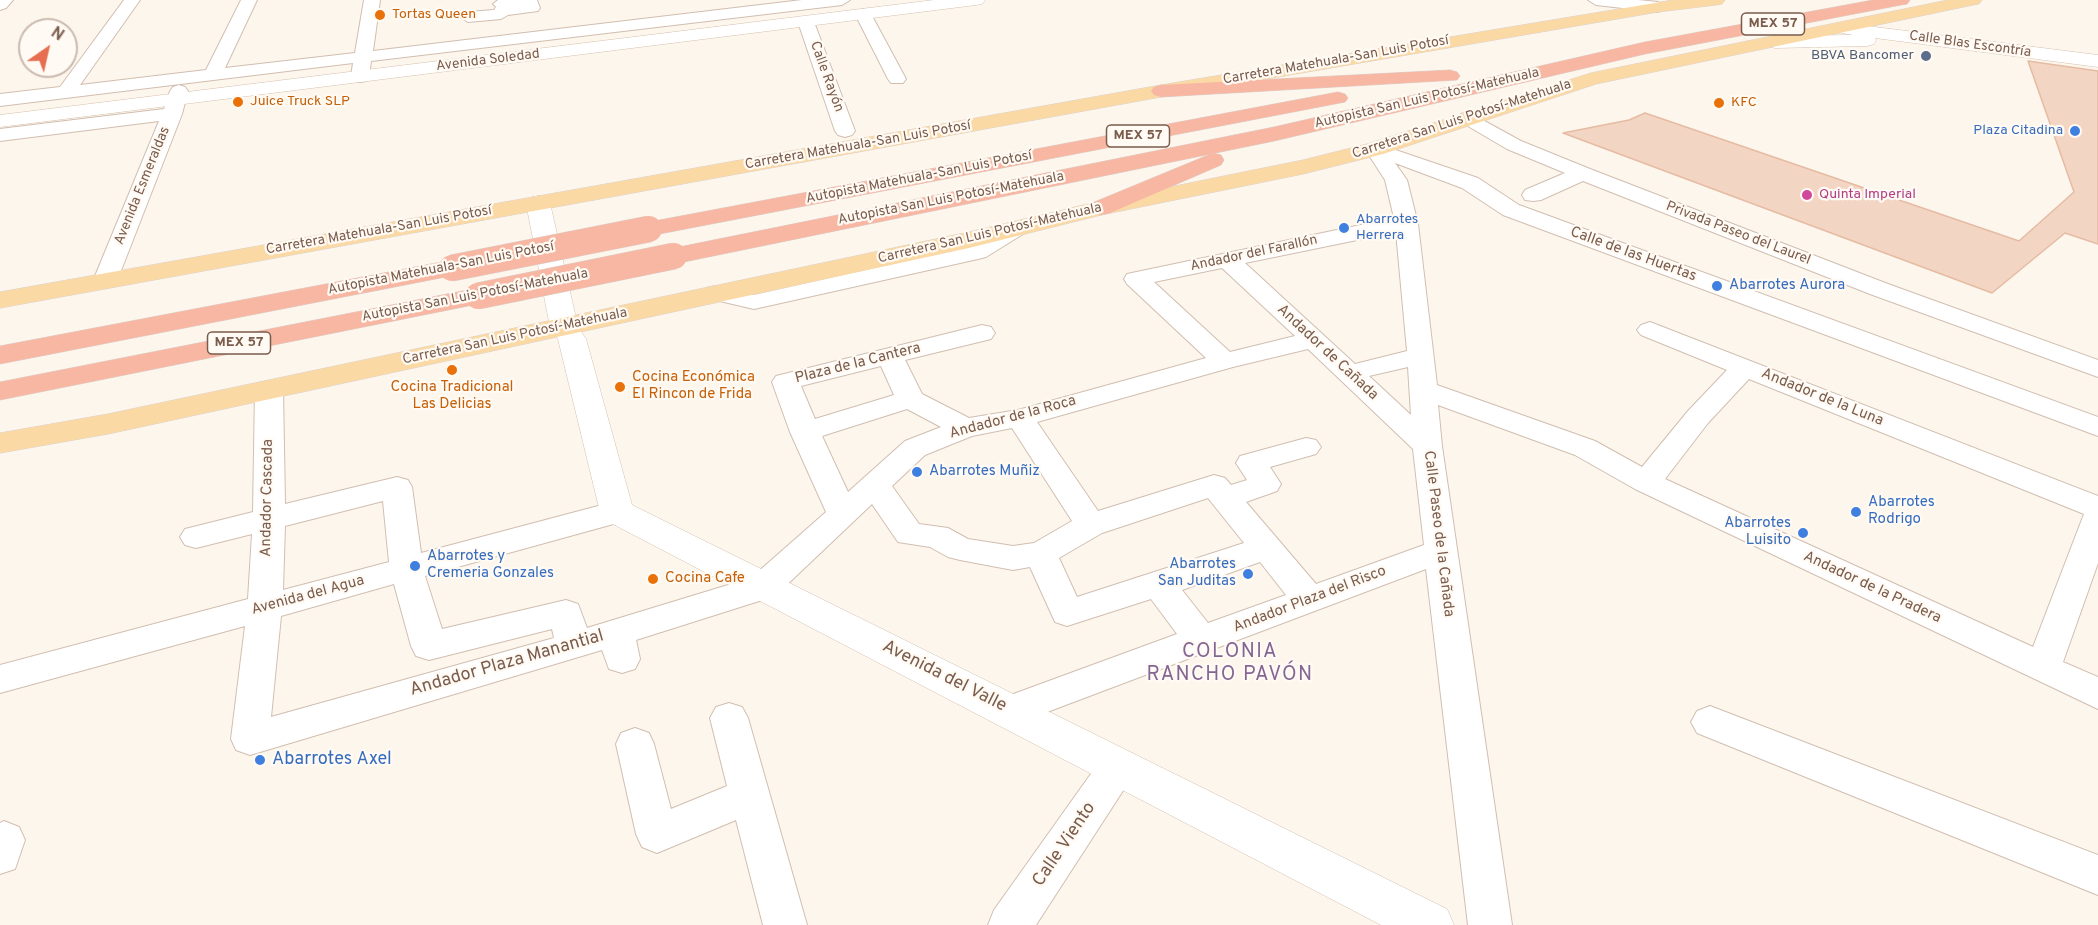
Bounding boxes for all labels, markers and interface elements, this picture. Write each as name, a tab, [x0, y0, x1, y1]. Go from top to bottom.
place label: Tortas Queen	[392, 7, 476, 23]
marker: Tortas Queen	[373, 8, 387, 22]
road number: MEX 57	[1742, 13, 1804, 35]
north arrow	[18, 18, 78, 78]
text: N	[47, 23, 67, 46]
street label: Calle Blas Escontría	[1908, 28, 2032, 62]
street label: Carretera Matehuala-San Luis Potosí	[1222, 33, 1450, 89]
street label: Calle Rayón	[805, 39, 847, 115]
street label: Avenida Soledad	[435, 46, 541, 76]
place label: BBVA Bancomer	[1811, 48, 1914, 64]
marker: BBVA Bancomer	[1919, 49, 1933, 63]
street label: Autopista San Luis Potosí-Matehuala	[1313, 65, 1541, 133]
street label: Carretera San Luis Potosí-Matehuala	[1350, 77, 1574, 163]
place label: Juice Truck SLP	[250, 94, 350, 110]
marker: Juice Truck SLP	[231, 95, 245, 109]
place label: KFC	[1731, 95, 1757, 111]
marker: KFC	[1712, 96, 1726, 110]
street label: Carretera Matehuala-San Luis Potosí	[744, 118, 972, 174]
place label: Plaza Citadina	[1973, 123, 2063, 139]
street label: Avenida Esmeraldas	[112, 124, 174, 248]
marker: Plaza Citadina	[2068, 124, 2082, 138]
road number: MEX 57	[1106, 125, 1170, 147]
street label: Autopista Matehuala-San Luis Potosí	[805, 148, 1033, 208]
street label: Autopista San Luis Potosí-Matehuala	[837, 169, 1065, 229]
place label: Quinta Imperial	[1819, 187, 1916, 203]
marker: Quinta Imperial	[1800, 188, 1814, 202]
street label: Privada Paseo del Laurel	[1663, 199, 1813, 269]
street label: Carretera San Luis Potosí-Matehuala	[876, 200, 1104, 268]
street label: Carretera Matehuala-San Luis Potosí	[265, 203, 493, 259]
place label: Abarrotes Herrera	[1356, 212, 1418, 244]
marker: Abarrotes Herrera	[1337, 221, 1351, 235]
street label: Calle de las Huertas	[1567, 224, 1699, 286]
street label: Andador del Farallón	[1189, 232, 1319, 276]
street label: Autopista Matehuala-San Luis Potosí	[327, 239, 555, 299]
street label: Autopista San Luis Potosí-Matehuala	[361, 266, 589, 326]
place label: Abarrotes Aurora	[1729, 277, 1845, 295]
marker: Abarrotes Aurora	[1710, 279, 1724, 293]
street label: Andador de Cañada	[1273, 301, 1381, 405]
street label: Carretera San Luis Potosí-Matehuala	[401, 305, 629, 369]
road number: MEX 57	[208, 332, 270, 354]
street label: Plaza de la Cantera	[793, 340, 923, 388]
marker: Cocina Tradicional Las Delicias	[445, 363, 459, 377]
street label: Andador de la Luna	[1758, 365, 1886, 431]
place label: Cocina Económica El Rincon de Frida	[632, 369, 755, 404]
place label: Cocina Tradicional Las Delicias	[391, 379, 513, 414]
marker: Cocina Económica El Rincon de Frida	[613, 380, 627, 394]
street label: Andador de la Roca	[948, 392, 1078, 444]
street label: Andador Cascada	[258, 439, 278, 557]
street label: Calle Paseo de la Cañada	[1419, 450, 1457, 618]
place label: Abarrotes Muñiz	[929, 463, 1040, 481]
marker: Abarrotes Muñiz	[910, 465, 924, 479]
place label: Abarrotes Rodrigo	[1868, 494, 1935, 529]
marker: Abarrotes Rodrigo	[1849, 505, 1863, 519]
place label: Abarrotes Luisito	[1724, 515, 1791, 550]
marker: Abarrotes Luisito	[1796, 526, 1810, 540]
place label: Abarrotes y Cremeria Gonzales	[427, 548, 554, 583]
street label: Andador de la Pradera	[1800, 548, 1944, 628]
place label: Abarrotes San Juditas	[1158, 556, 1236, 591]
marker: Abarrotes y Cremeria Gonzales	[408, 559, 422, 573]
street label: Andador Plaza del Risco	[1231, 563, 1389, 637]
marker: Abarrotes San Juditas	[1241, 567, 1255, 581]
place label: Cocina Cafe	[665, 570, 745, 588]
street label: Avenida del Agua	[250, 572, 366, 620]
marker: Cocina Cafe	[646, 572, 660, 586]
street label: Andador Plaza Manantial	[408, 626, 606, 702]
street label: Avenida del Valle	[878, 636, 1010, 718]
district label: COLONIA RANCHO PAVÓN	[1146, 641, 1314, 688]
place label: Abarrotes Axel	[272, 749, 392, 771]
marker: Abarrotes Axel	[253, 753, 267, 767]
street label: Calle Viento	[1029, 799, 1101, 891]

